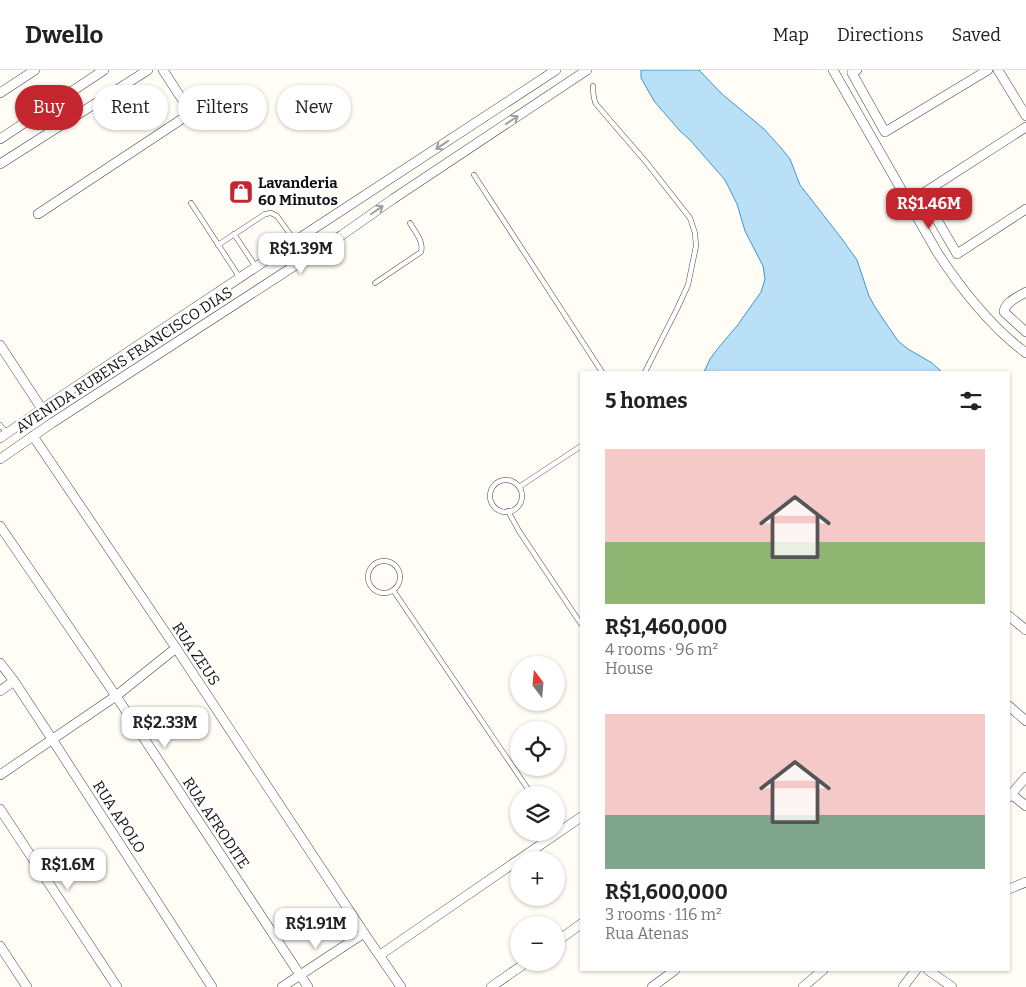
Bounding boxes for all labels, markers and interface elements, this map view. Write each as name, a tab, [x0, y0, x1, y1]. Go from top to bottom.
text: Dwello	[25, 21, 103, 49]
text: Map	[773, 24, 809, 46]
text: Directions	[837, 24, 924, 46]
text: Saved	[952, 24, 1001, 46]
chip: Buy	[15, 85, 83, 130]
chip: Rent	[93, 85, 168, 130]
chip: Filters	[178, 85, 267, 130]
chip: New	[277, 85, 351, 130]
one-way arrow	[505, 115, 519, 125]
one-way arrow	[436, 140, 450, 150]
place label: Lavanderia 60 Minutos	[258, 174, 338, 209]
shop icon: Lavanderia 60 Minutos	[228, 179, 254, 205]
pin: R$1.46M	[883, 188, 975, 230]
text: R$1.46M	[897, 194, 961, 213]
one-way arrow	[370, 205, 384, 215]
pin: R$1.39M	[255, 232, 347, 275]
text: R$1.39M	[269, 239, 333, 258]
street label: AVENIDA RUBENS FRANCISCO DIAS	[12, 283, 236, 437]
icon: filters	[957, 387, 985, 415]
text: 5 homes	[605, 388, 688, 414]
icon: home	[750, 482, 840, 572]
text: R$1,460,000	[605, 614, 727, 640]
street label: RUA ZEUS	[168, 619, 224, 689]
text: 4 rooms · 96 m²	[605, 640, 718, 659]
north arrow	[510, 656, 565, 711]
map controls	[510, 656, 565, 971]
text: House	[605, 659, 653, 678]
pin: R$2.33M	[119, 706, 211, 749]
text: R$2.33M	[133, 713, 197, 732]
button: locate	[510, 721, 565, 776]
icon: home	[750, 747, 840, 837]
street label: RUA AFRODITE	[179, 774, 253, 872]
street label: RUA APOLO	[89, 777, 149, 857]
button: layers	[510, 786, 565, 841]
pin: R$1.6M	[27, 848, 109, 891]
button: +	[510, 851, 565, 906]
text: R$1.6M	[41, 855, 95, 874]
text: R$1,600,000	[605, 879, 728, 905]
text: 3 rooms · 116 m²	[605, 905, 722, 924]
pin: R$1.91M	[270, 908, 362, 950]
text: R$1.91M	[285, 914, 347, 933]
button: −	[510, 916, 565, 971]
text: Rua Atenas	[605, 924, 689, 943]

